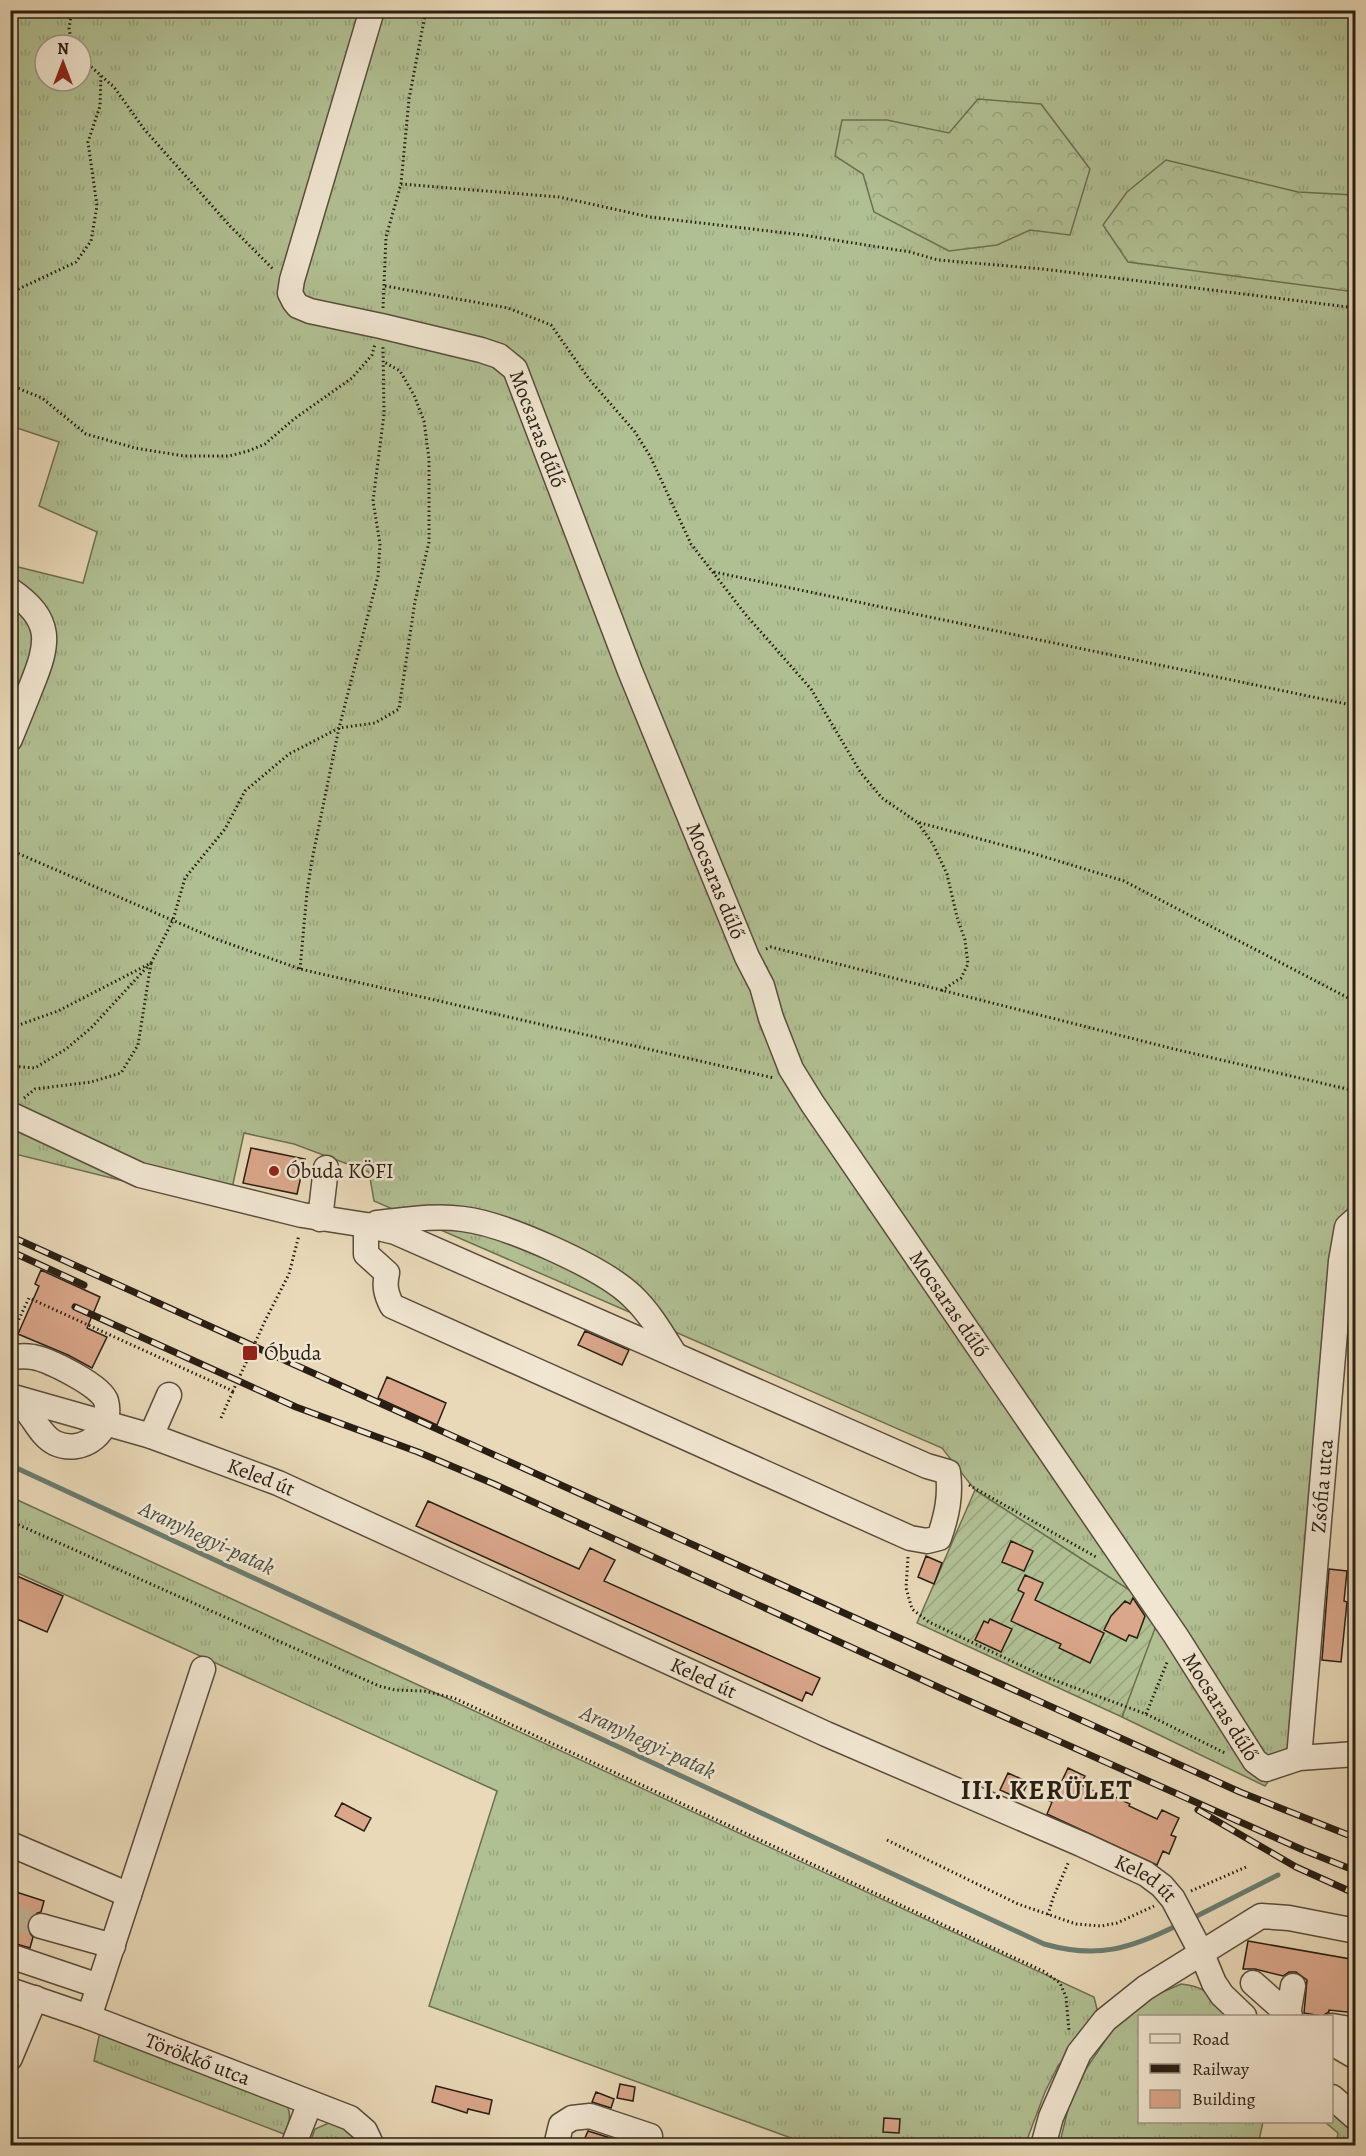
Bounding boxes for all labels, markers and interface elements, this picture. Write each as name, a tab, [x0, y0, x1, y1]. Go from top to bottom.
north arrow	[33, 33, 93, 93]
text: N	[57, 38, 69, 60]
street label: Mocsaras dűlő	[503, 366, 573, 491]
street label: Mocsaras dűlő	[680, 818, 752, 943]
place label: Óbuda KÖFI	[286, 1157, 393, 1185]
marker: Óbuda KÖFI	[267, 1164, 281, 1178]
street label: Mocsaras dűlő	[903, 1245, 995, 1363]
place label: Óbuda	[264, 1339, 322, 1367]
marker: Óbuda	[241, 1344, 259, 1362]
street label: Zsófia utca	[1304, 1438, 1340, 1534]
street label: Keled út	[223, 1451, 299, 1503]
water label: Aranyhegyi-patak	[133, 1493, 280, 1583]
street label: Mocsaras dűlő	[1176, 1647, 1266, 1766]
street label: Keled út	[666, 1651, 741, 1705]
water label: Aranyhegyi-patak	[574, 1697, 721, 1787]
district label: III. KERÜLET	[961, 1772, 1133, 1808]
street label: Keled út	[1110, 1847, 1184, 1908]
legend	[1138, 2015, 1333, 2123]
street label: Törökkő utca	[141, 2026, 255, 2092]
text: Road	[1192, 2027, 1230, 2051]
text: Railway	[1192, 2057, 1250, 2081]
text: Building	[1192, 2087, 1256, 2111]

